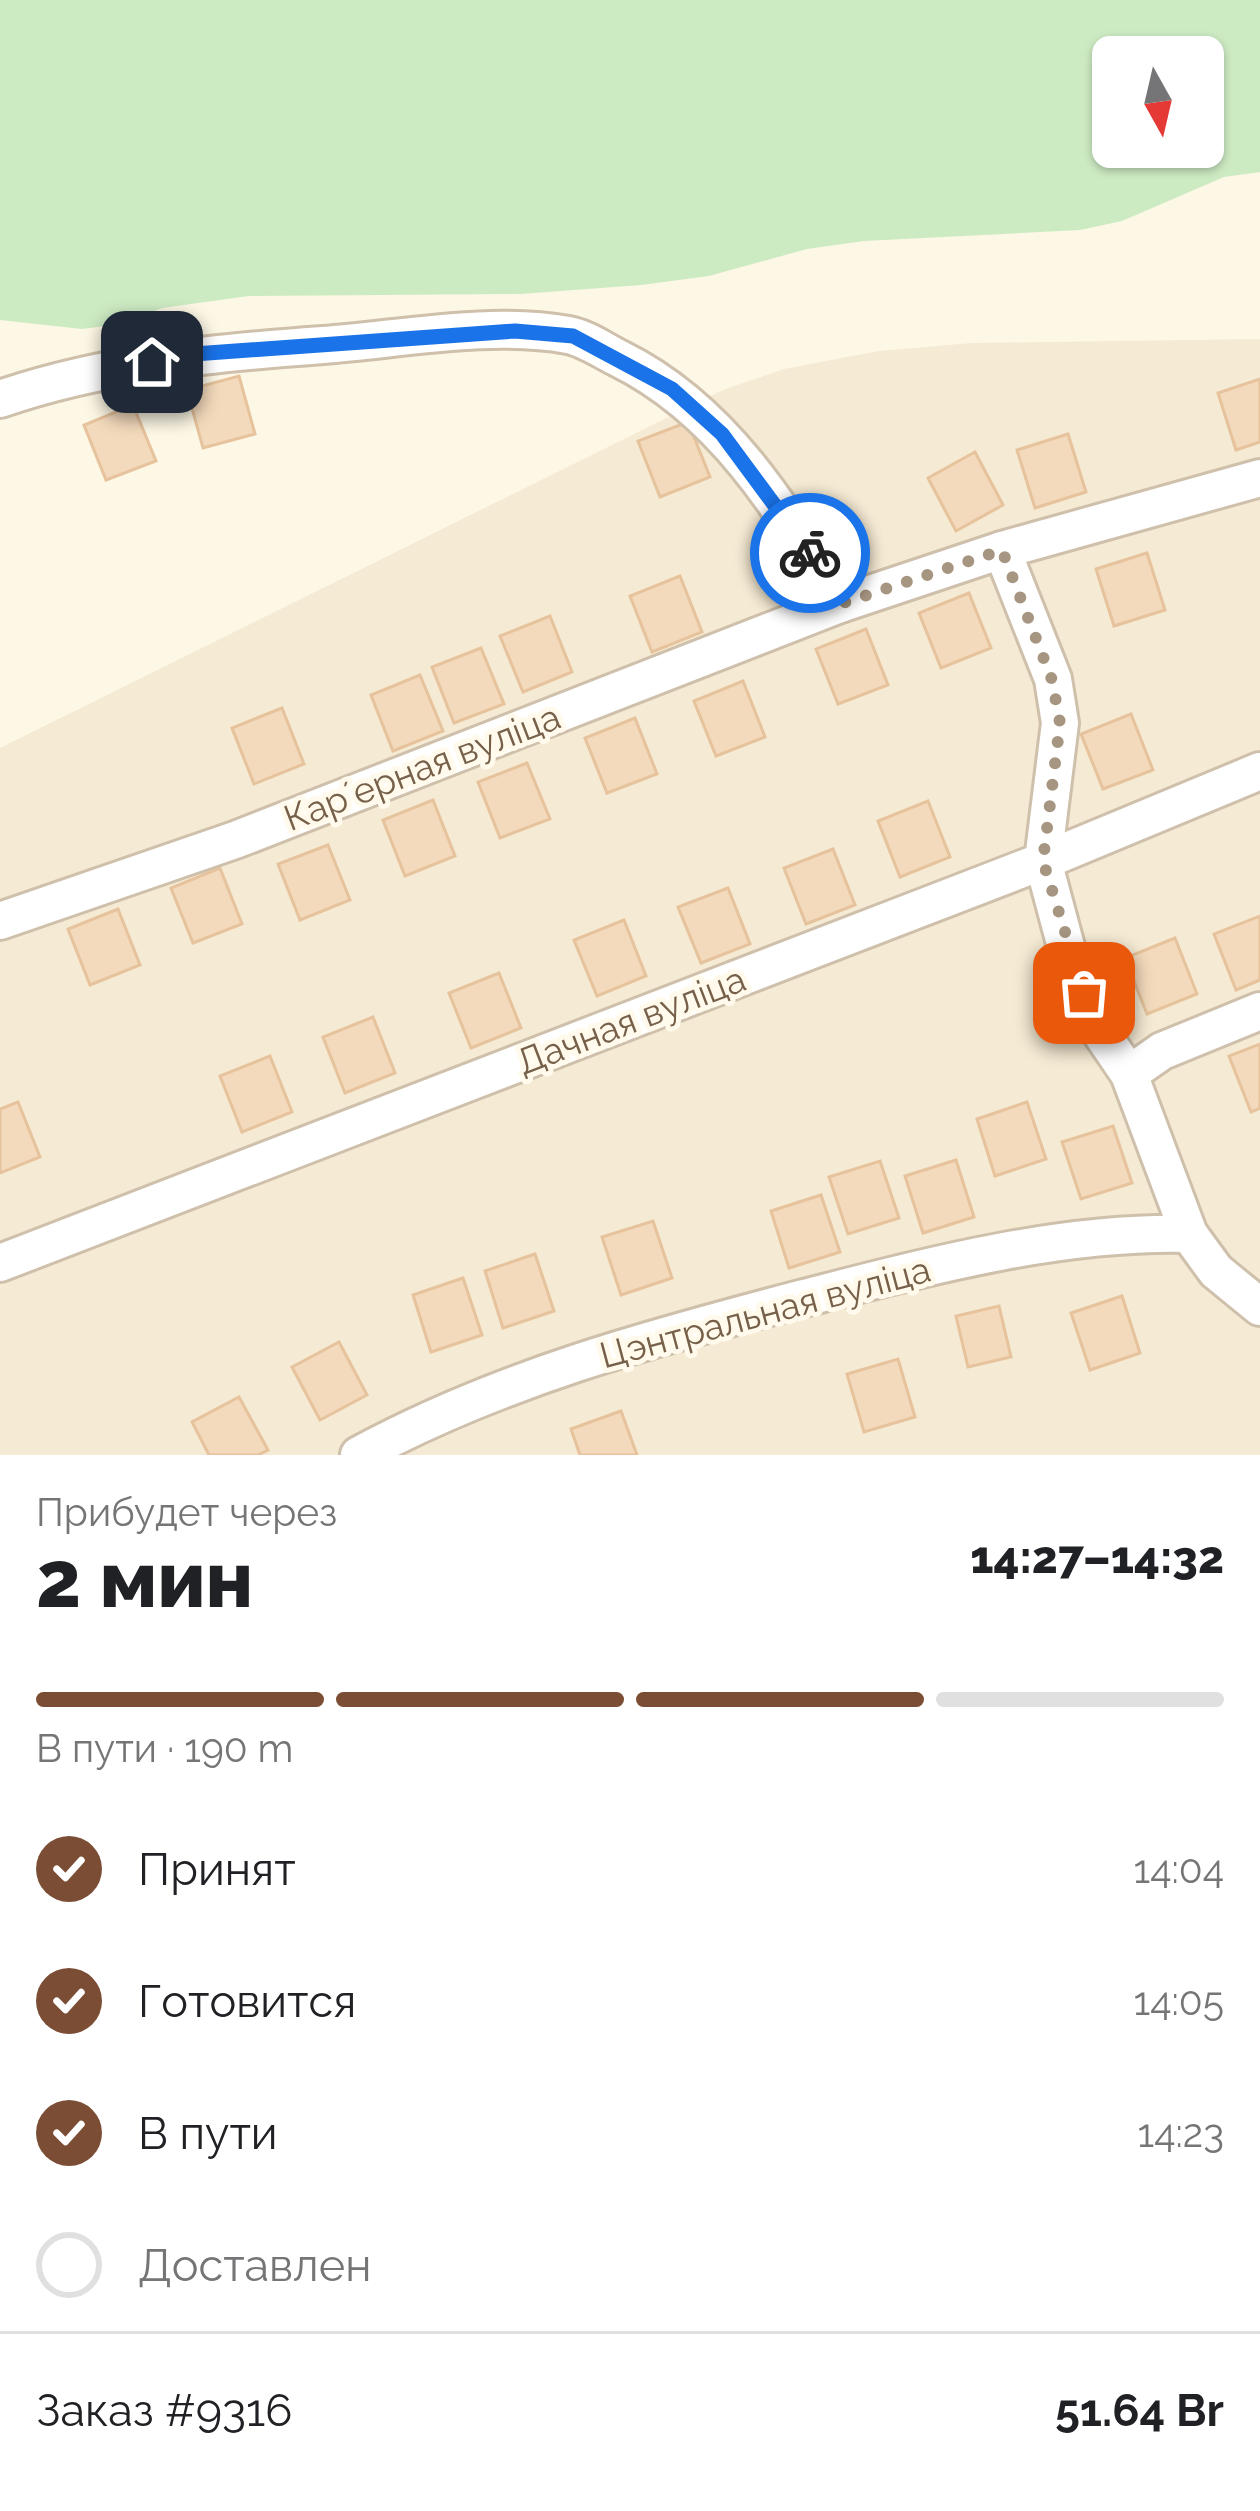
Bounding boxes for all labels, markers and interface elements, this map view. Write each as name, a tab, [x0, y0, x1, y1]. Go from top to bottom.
north arrow	[1092, 36, 1224, 168]
map controls	[1092, 36, 1224, 168]
pin	[101, 311, 203, 413]
icon: home	[119, 329, 185, 395]
courier	[750, 493, 870, 613]
icon: bike	[777, 520, 843, 586]
street label: Карʼерная вуліца	[278, 695, 566, 839]
pin	[1033, 942, 1135, 1044]
street label: Дачная вуліца	[511, 957, 751, 1083]
icon: bag	[1051, 960, 1117, 1026]
street label: Цэнтральная вуліца	[595, 1248, 935, 1376]
text: Прибудет через	[36, 1489, 337, 1535]
text: 14:27–14:32	[970, 1531, 1224, 1584]
text: 2 мин	[36, 1534, 253, 1625]
text: В пути · 190 m	[36, 1725, 293, 1771]
icon: check	[36, 1836, 102, 1902]
text: Принят	[138, 1843, 296, 1896]
text: 14:04	[1134, 1846, 1224, 1892]
icon: check	[36, 1968, 102, 2034]
text: Готовится	[138, 1975, 356, 2028]
text: 14:05	[1134, 1978, 1224, 2024]
icon: check	[36, 2100, 102, 2166]
text: В пути	[138, 2107, 278, 2160]
text: 14:23	[1138, 2110, 1224, 2156]
text: Доставлен	[138, 2239, 371, 2292]
text: Заказ #9316	[36, 2384, 292, 2437]
text: 51.64 Br	[1055, 2384, 1224, 2437]

